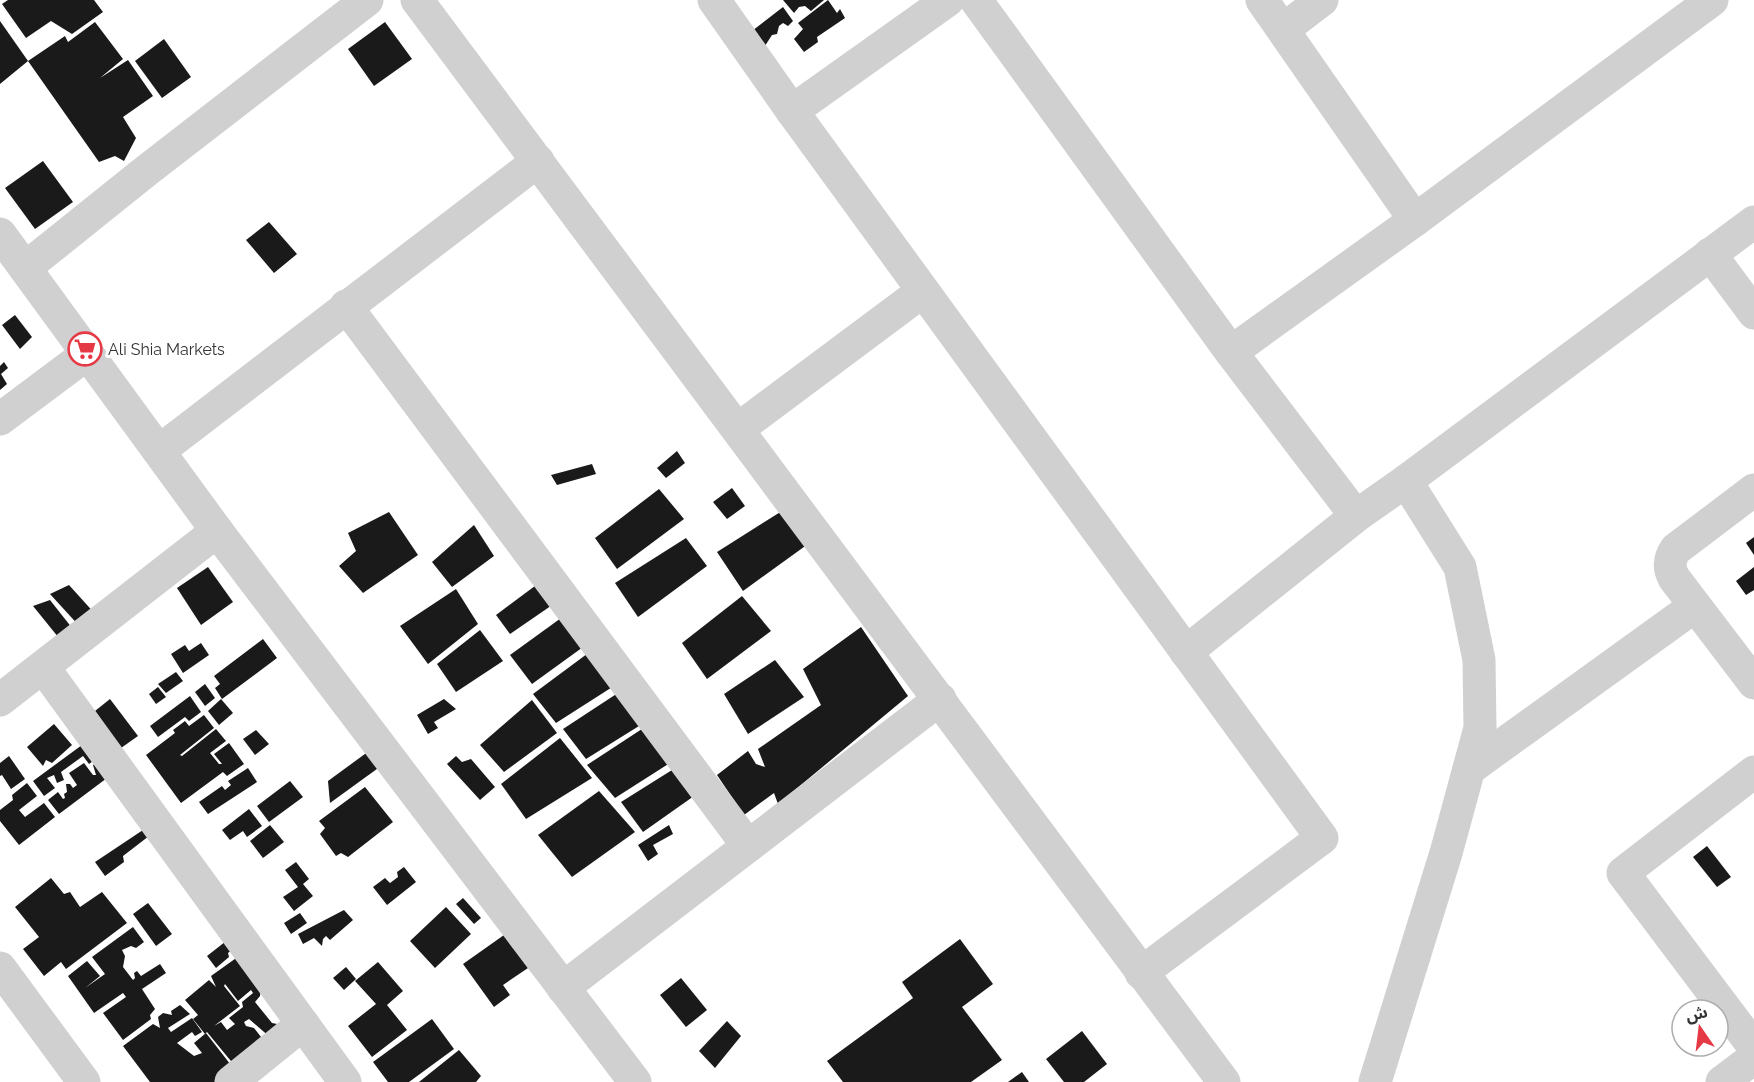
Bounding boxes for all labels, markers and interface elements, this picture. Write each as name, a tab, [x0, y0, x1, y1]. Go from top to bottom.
supermarket icon: Ali Shia Markets	[67, 331, 103, 367]
place label: Ali Shia Markets	[108, 340, 225, 359]
north arrow	[1670, 998, 1730, 1058]
text: ش	[1684, 1002, 1710, 1026]

